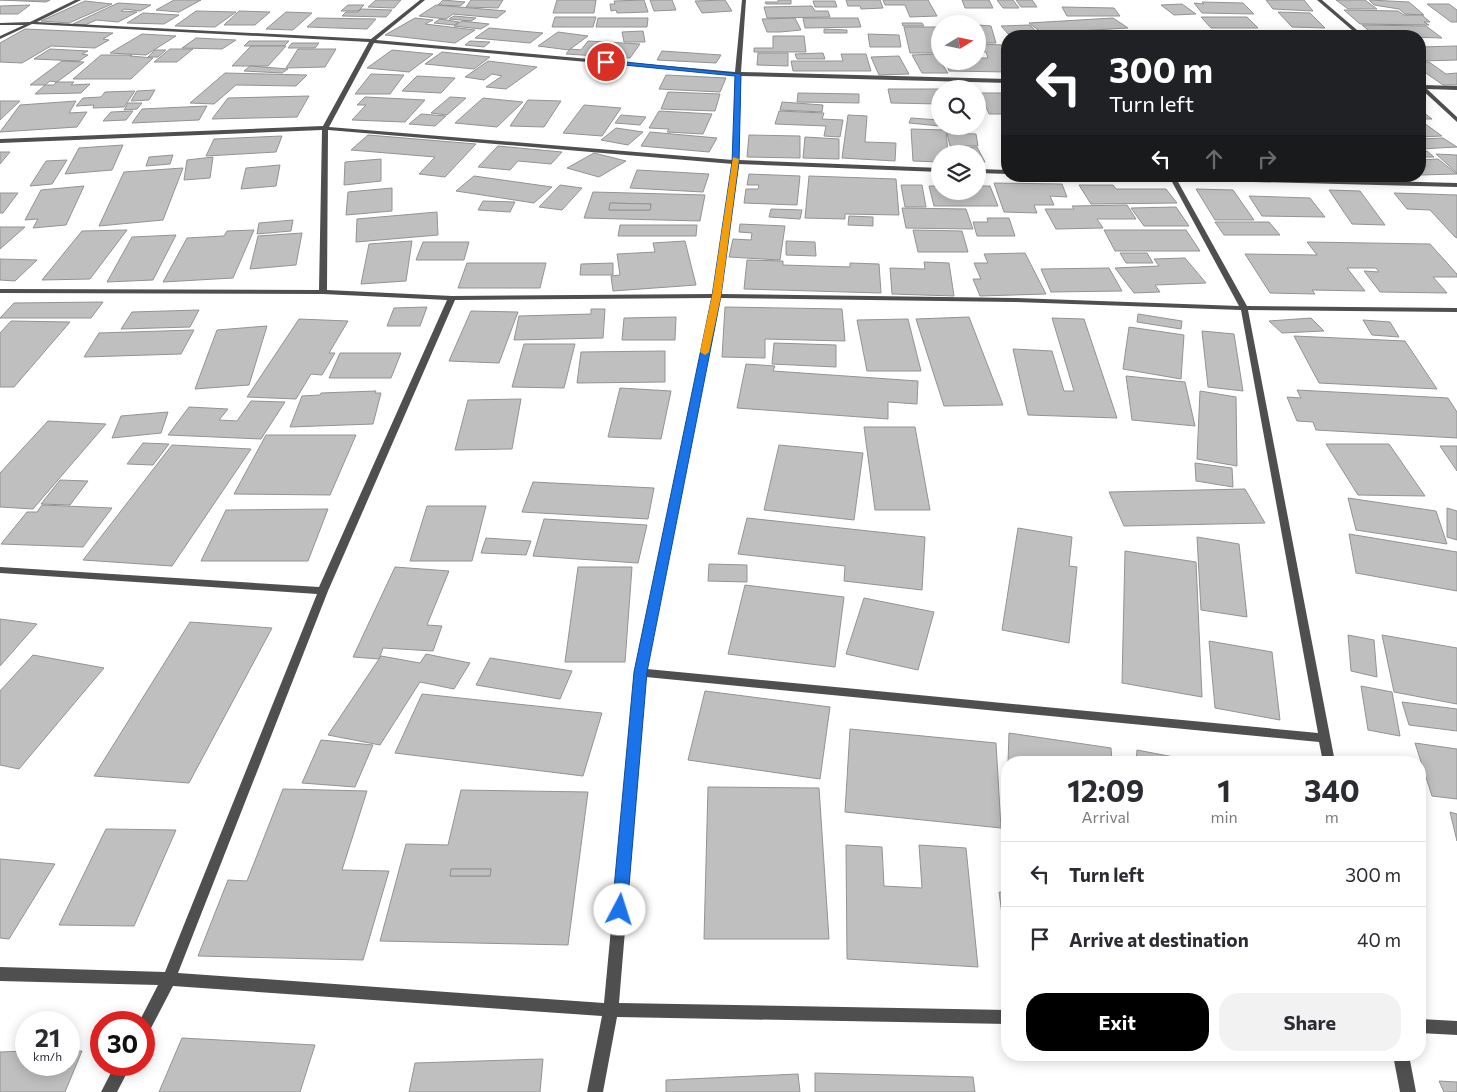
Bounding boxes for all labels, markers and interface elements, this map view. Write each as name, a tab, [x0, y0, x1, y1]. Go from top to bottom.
north arrow	[931, 15, 986, 70]
map controls	[931, 15, 986, 200]
pin	[585, 41, 627, 83]
text: 300 m	[1109, 47, 1213, 90]
icon: arrive	[592, 48, 620, 76]
icon: left	[1026, 50, 1091, 115]
button: search	[931, 80, 986, 135]
text: Turn left	[1109, 90, 1194, 117]
button: layers	[931, 145, 986, 200]
icon: left	[1147, 145, 1175, 173]
icon: ahead	[1200, 145, 1228, 173]
icon: right	[1253, 145, 1281, 173]
text: 12:09	[1067, 771, 1144, 808]
text: 1	[1217, 771, 1231, 808]
text: 340	[1304, 771, 1360, 808]
text: Arrival	[1082, 807, 1130, 826]
text: min	[1210, 807, 1238, 826]
text: m	[1325, 807, 1339, 826]
icon: left	[1026, 860, 1054, 888]
text: Turn left	[1069, 863, 1144, 886]
text: 300 m	[1345, 863, 1401, 886]
position arrow	[593, 883, 645, 935]
icon: arrive	[1026, 925, 1054, 953]
text: Arrive at destination	[1069, 928, 1249, 951]
text: 40 m	[1357, 928, 1401, 951]
button: Exit	[1026, 993, 1209, 1051]
button: Share	[1219, 993, 1401, 1051]
speed limit sign: 30	[90, 1011, 155, 1076]
text: 21	[35, 1022, 60, 1052]
text: km/h	[33, 1049, 62, 1063]

